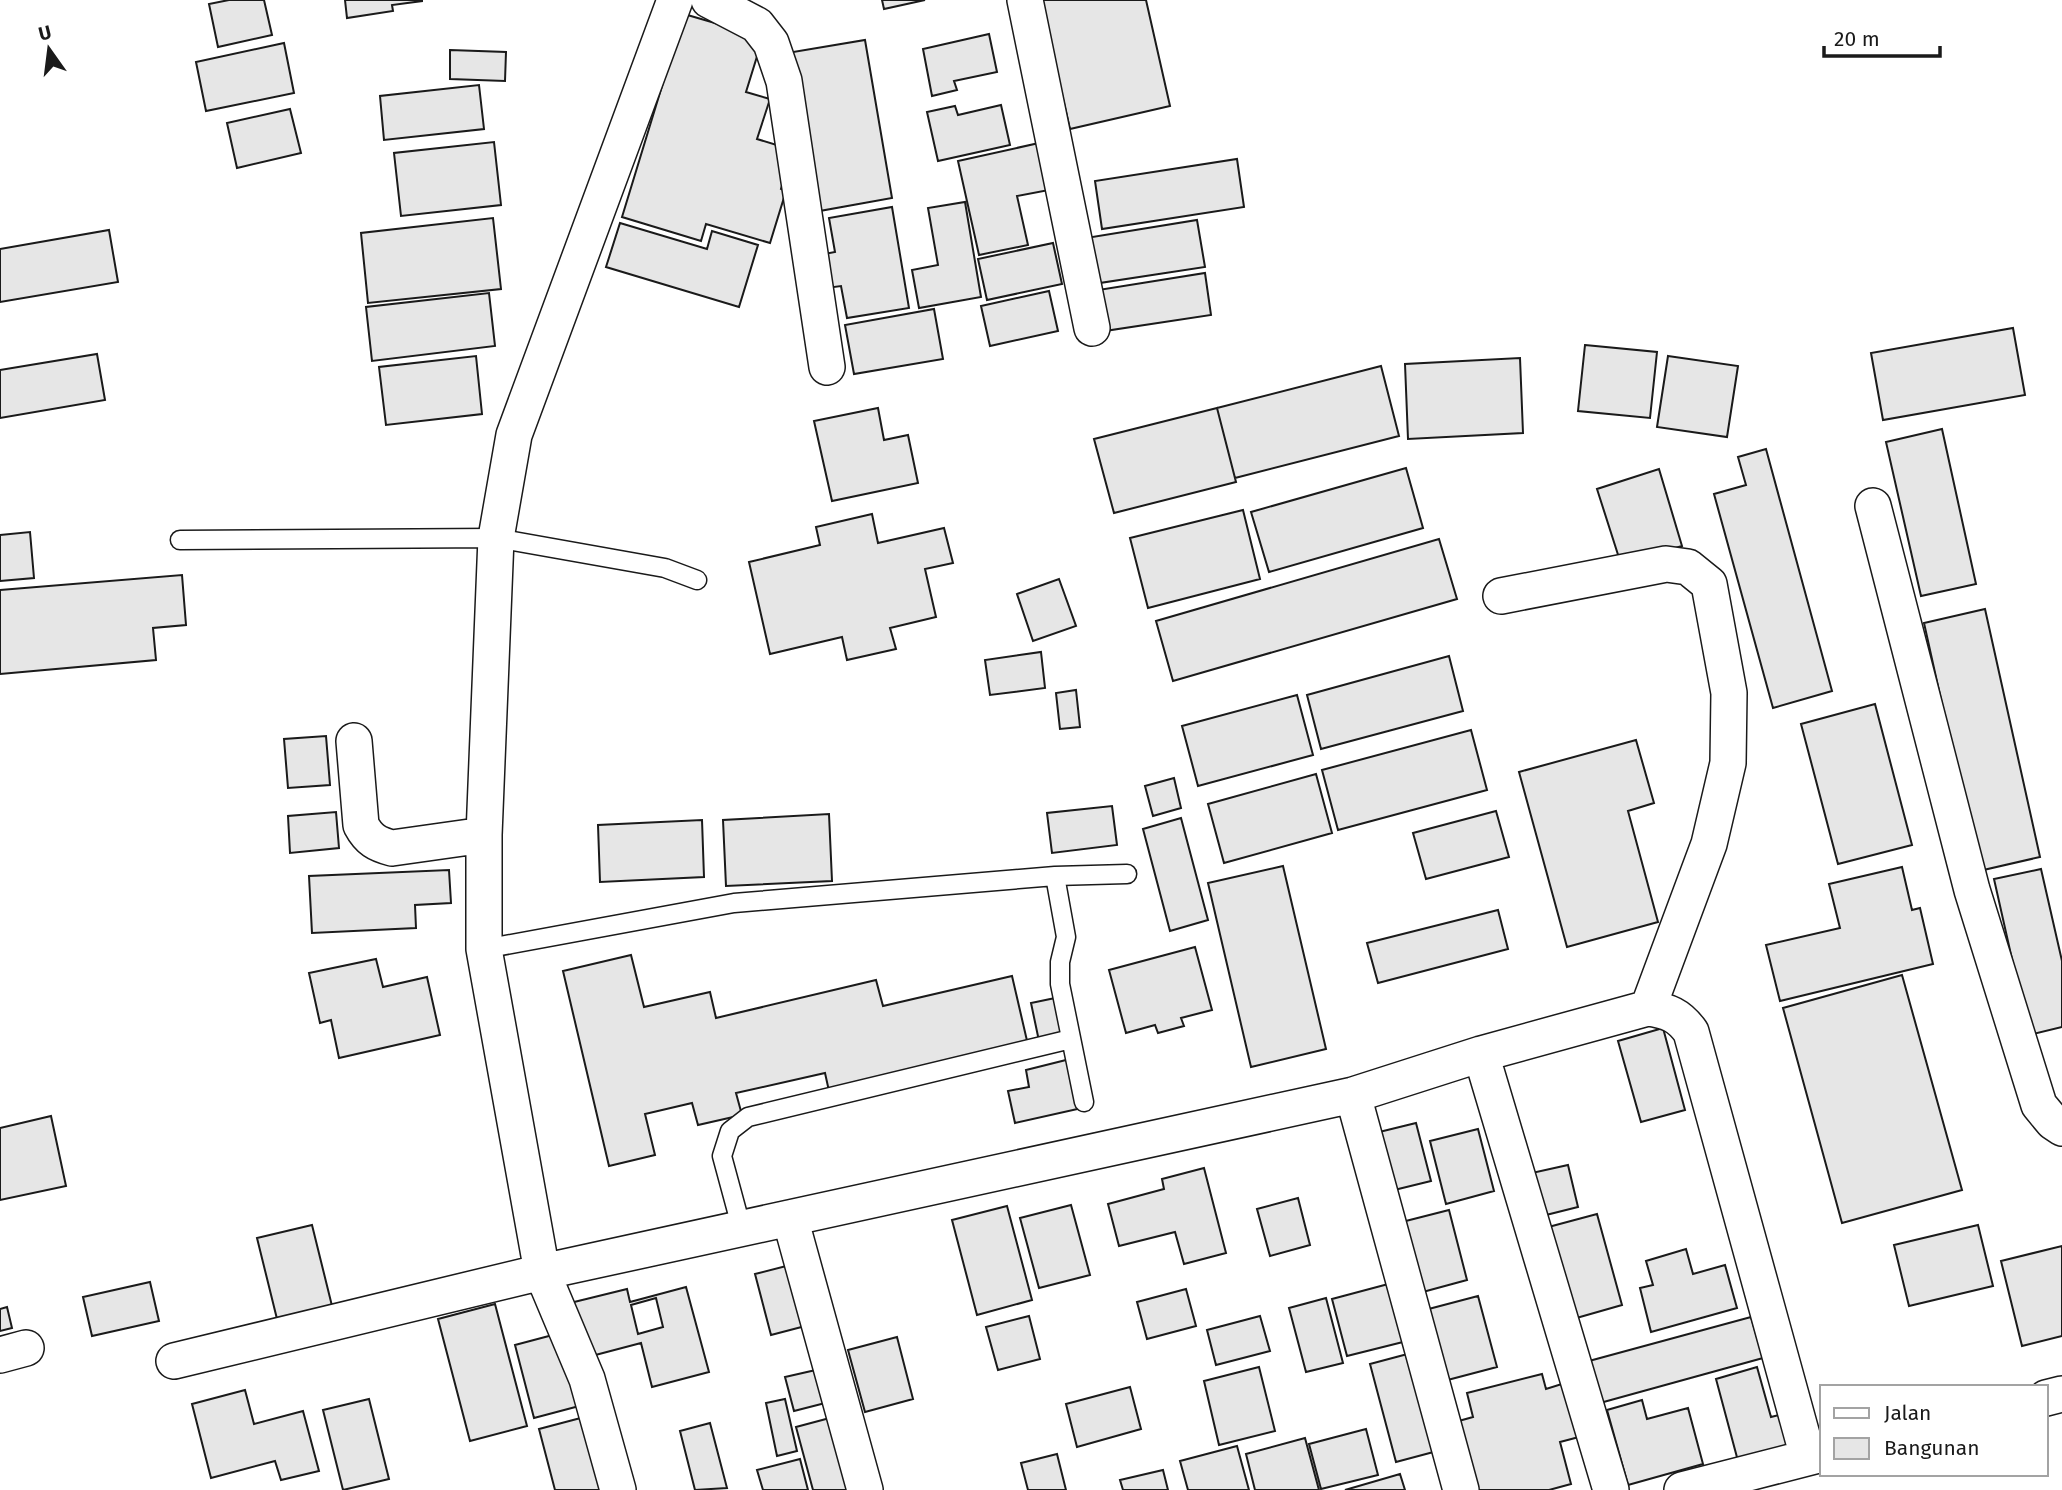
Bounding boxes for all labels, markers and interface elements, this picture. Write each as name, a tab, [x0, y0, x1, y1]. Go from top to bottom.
north arrow	[14, 14, 84, 84]
scale bar	[1824, 14, 1940, 58]
text: U	[36, 20, 54, 46]
text: 20 m	[1834, 26, 1880, 52]
legend	[1820, 1385, 2048, 1476]
text: Jalan	[1884, 1400, 1931, 1426]
text: Bangunan	[1884, 1435, 1979, 1461]

